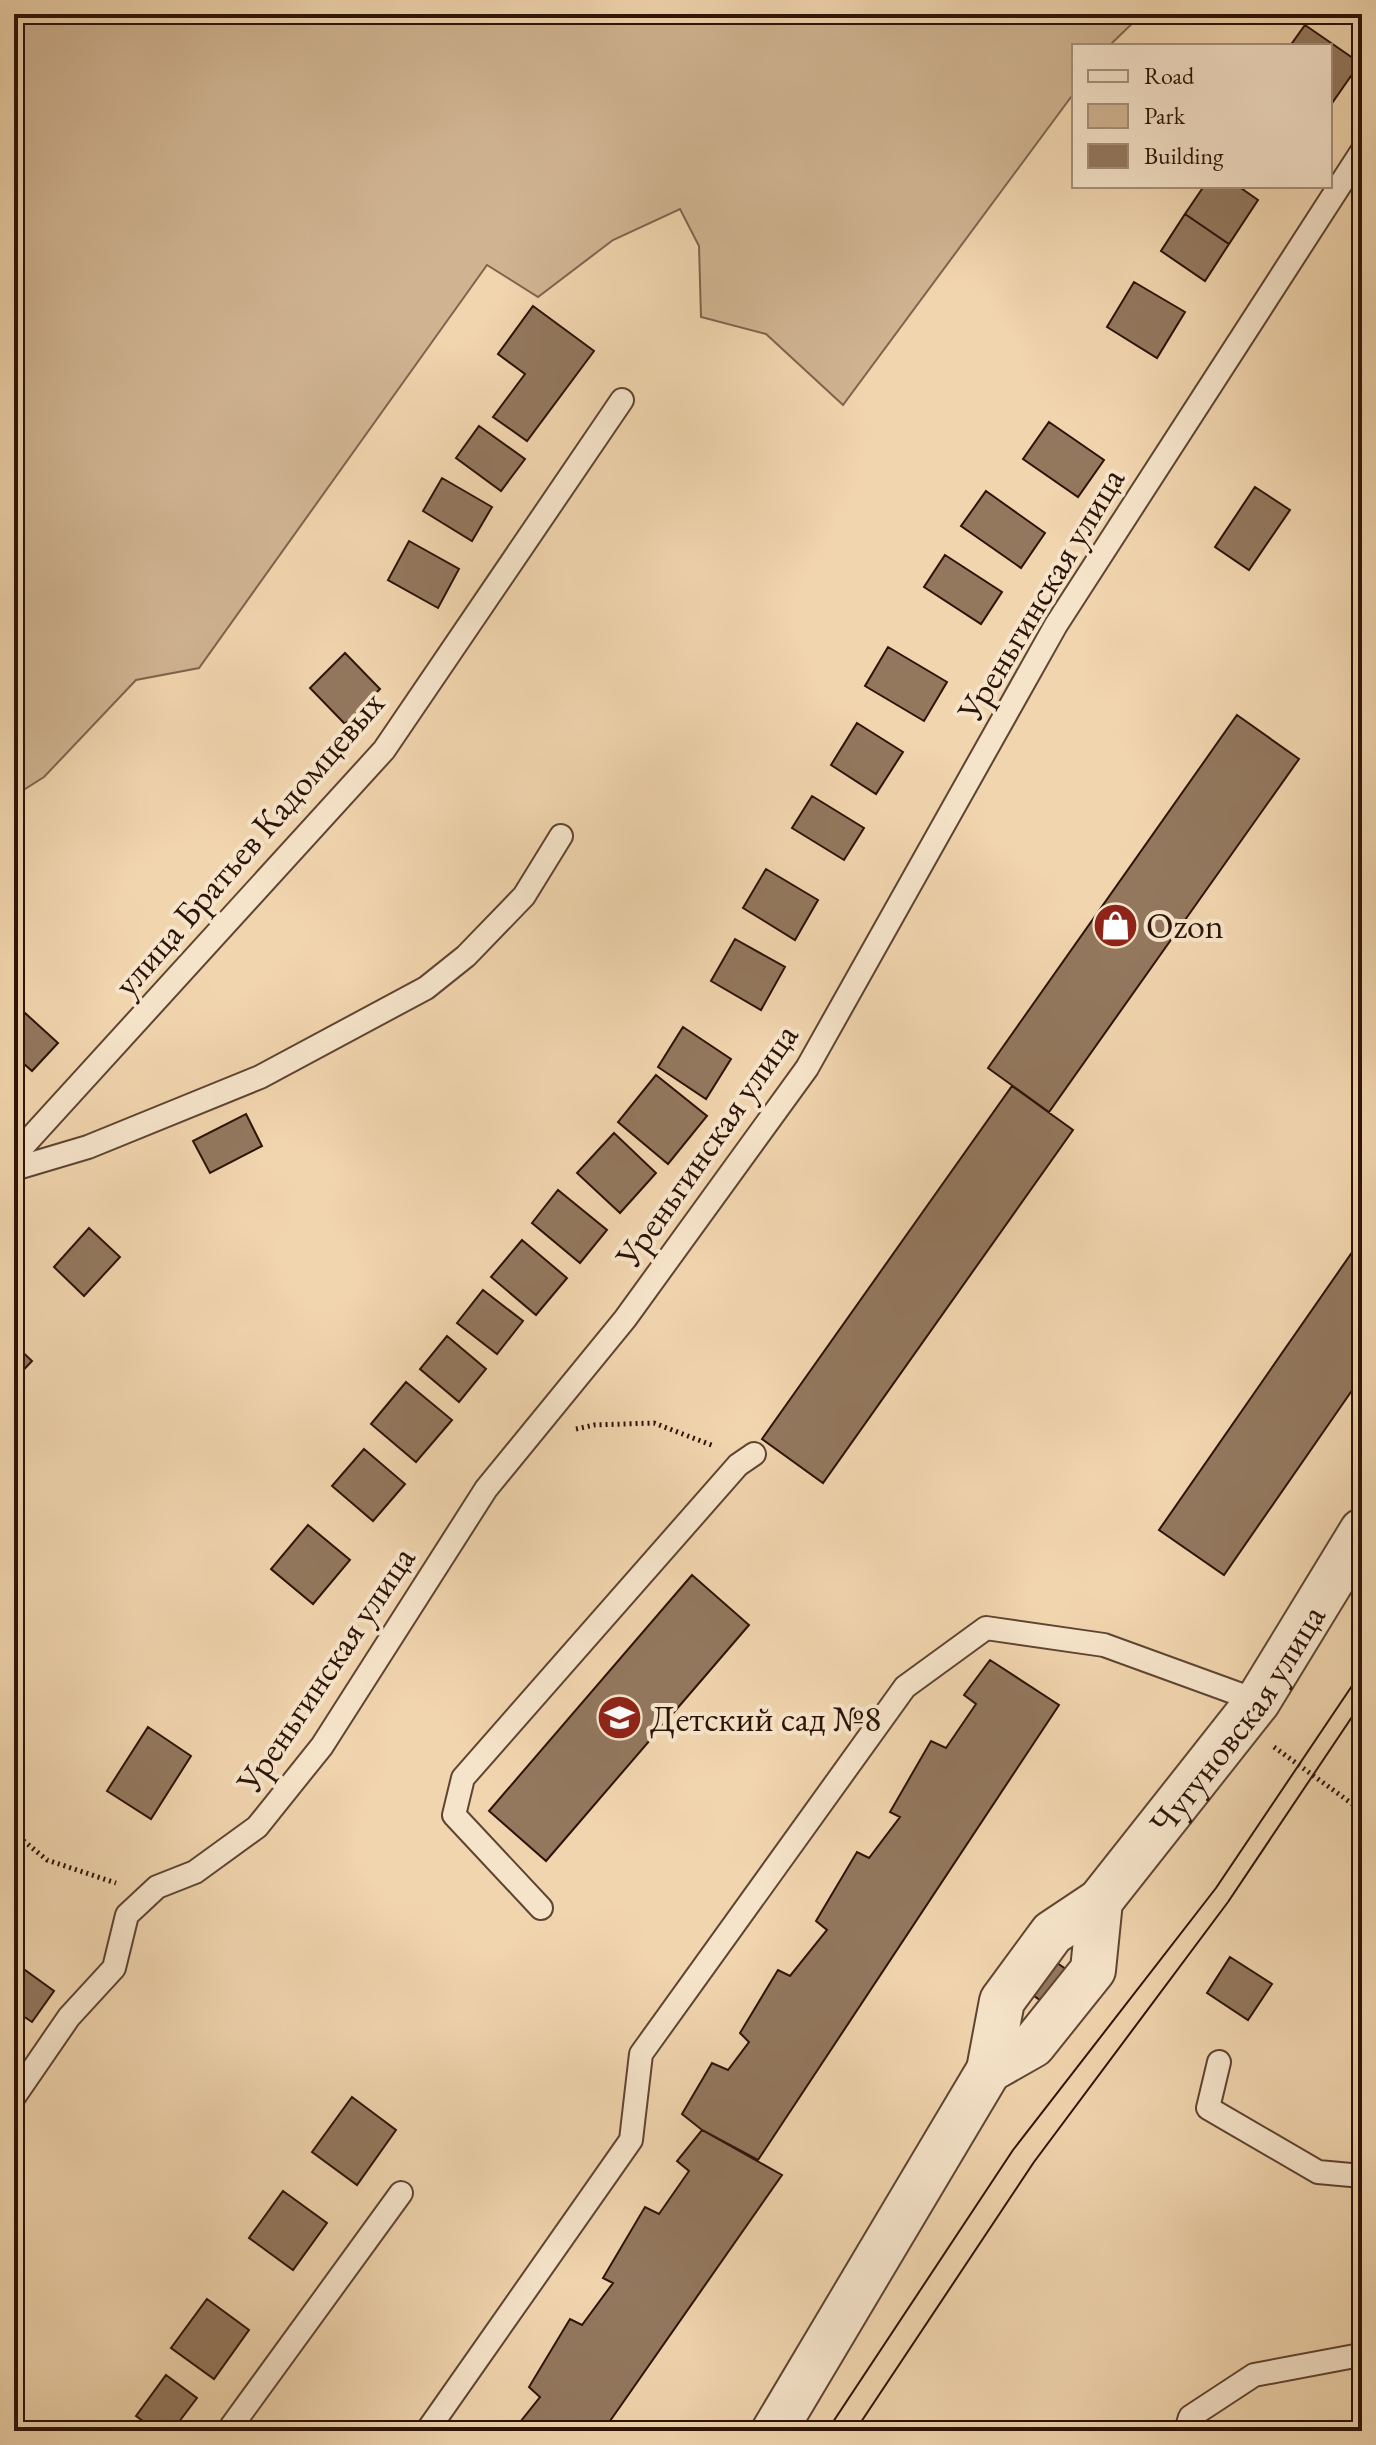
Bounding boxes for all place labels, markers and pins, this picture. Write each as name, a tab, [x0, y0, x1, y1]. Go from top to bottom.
shop icon: Ozon	[1091, 901, 1139, 949]
place label: Ozon	[1146, 902, 1224, 949]
school or university icon: Детский сад №8	[595, 1694, 643, 1742]
place label: Детский сад №8	[650, 1695, 881, 1742]

